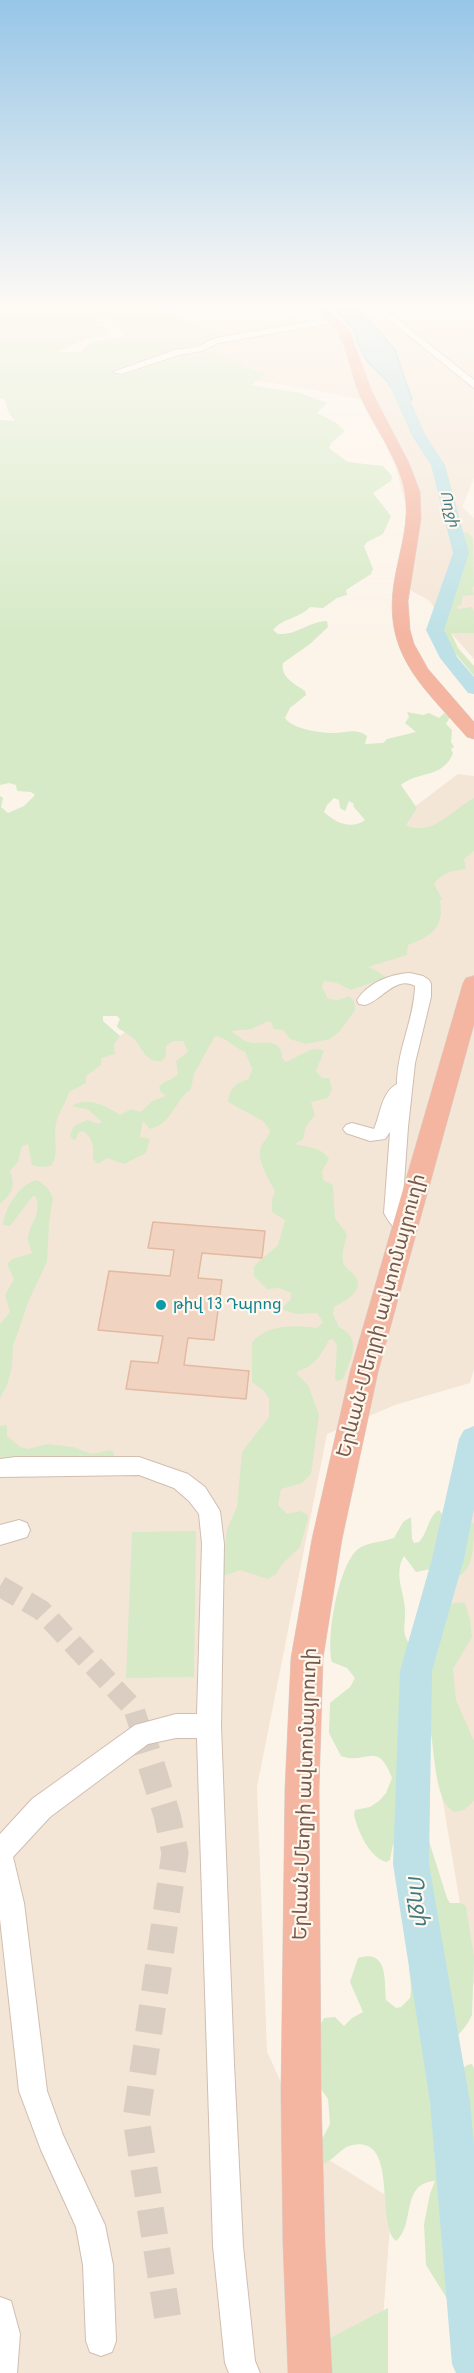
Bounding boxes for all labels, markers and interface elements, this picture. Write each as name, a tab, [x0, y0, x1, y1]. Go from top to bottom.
water label: Ողջի	[436, 489, 462, 529]
street label: Երևան-Մեղրի ավտոմայրուղի	[333, 1171, 431, 1461]
place label: թիվ 13 Դպրոց	[173, 1295, 282, 1315]
marker: թիվ 13 Դպրոց	[154, 1298, 168, 1312]
street label: Երևան-Մեղրի ավտոմայրուղի	[289, 1647, 323, 1941]
water label: Ողջի	[401, 1872, 433, 1928]

